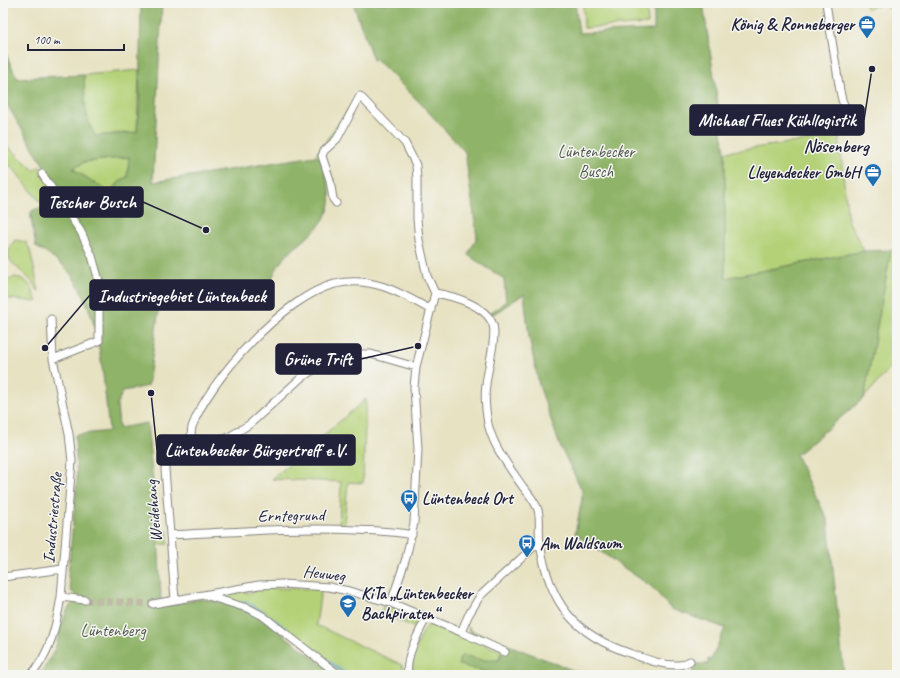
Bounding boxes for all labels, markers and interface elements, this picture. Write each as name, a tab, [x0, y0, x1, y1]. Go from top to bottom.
place label: König & Ronneberger	[730, 14, 856, 35]
office icon: König & Ronneberger	[857, 14, 877, 39]
scale bar	[28, 26, 124, 52]
text: 100 m	[34, 32, 61, 48]
callout: Michael Flues Kühllogistik	[690, 105, 864, 135]
text: Michael Flues Kühllogistik	[698, 109, 858, 131]
district label: Nösenberg	[803, 135, 871, 157]
park label: Lüntenbecker Busch	[558, 141, 636, 182]
place label: Lleyendecker GmbH	[748, 162, 863, 183]
office icon: Lleyendecker GmbH	[863, 162, 883, 187]
callout: Tescher Busch	[40, 187, 143, 217]
text: Tescher Busch	[48, 191, 138, 213]
callout: Industriegebiet Lüntenbeck	[90, 280, 274, 310]
text: Industriegebiet Lüntenbeck	[98, 285, 268, 307]
callout: Grüne Trift	[276, 344, 361, 374]
text: Grüne Trift	[284, 348, 355, 370]
callout: Lüntenbecker Bürgertreff e.V.	[157, 435, 355, 465]
text: Lüntenbecker Bürgertreff e.V.	[165, 439, 348, 461]
street label: Industriestraße	[38, 470, 67, 564]
street label: Weidehang	[140, 478, 167, 543]
bus stop icon: Lüntenbeck Ort	[399, 488, 419, 513]
place label: Lüntenbeck Ort	[422, 488, 515, 509]
street label: Erntegrund	[257, 504, 327, 527]
bus stop icon: Am Waldsaum	[517, 533, 537, 558]
place label: Am Waldsaum	[540, 533, 623, 554]
street label: Heuweg	[302, 561, 348, 587]
place label: KiTa „Lüntenbecker Bachpiraten“	[361, 583, 475, 624]
school or university icon: KiTa „Lüntenbecker Bachpiraten“	[338, 593, 358, 618]
park label: Lüntenberg	[80, 620, 146, 641]

